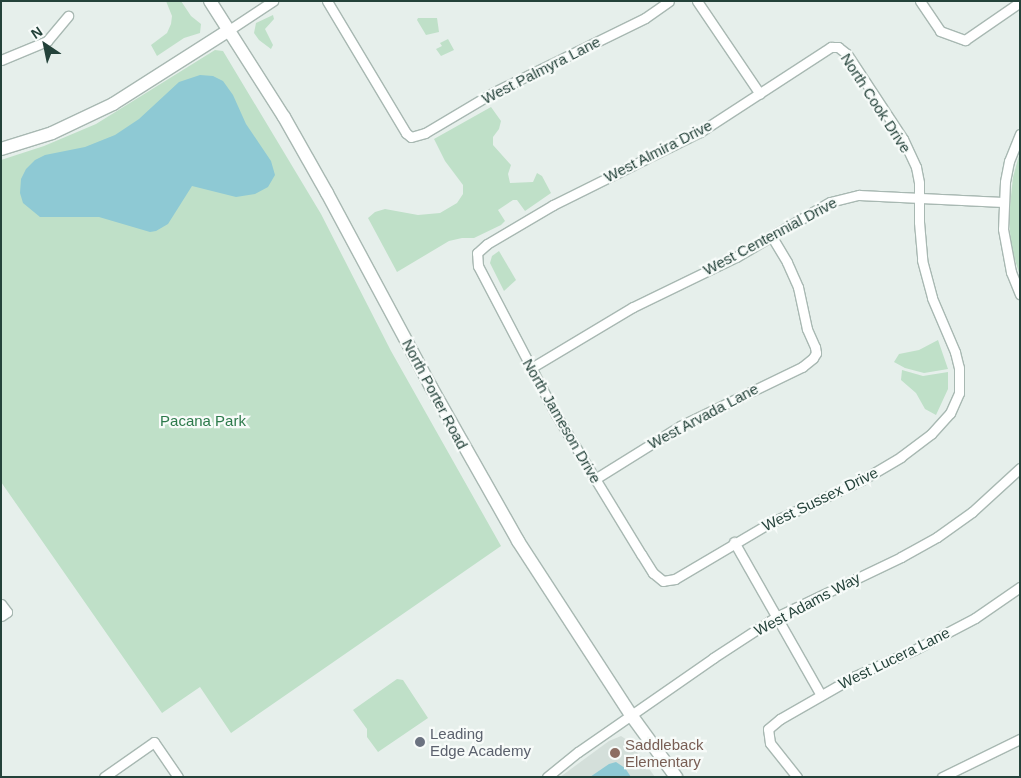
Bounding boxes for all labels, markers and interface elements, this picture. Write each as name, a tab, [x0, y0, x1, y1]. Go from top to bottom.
north arrow	[20, 20, 70, 70]
text: N	[28, 23, 45, 42]
street label: West Palmyra Lane	[479, 32, 603, 108]
street label: North Cook Drive	[837, 50, 915, 156]
street label: West Almira Drive	[601, 116, 715, 186]
street label: West Centennial Drive	[700, 193, 840, 279]
street label: North Porter Road	[398, 336, 472, 452]
street label: North Jameson Drive	[519, 355, 605, 487]
street label: West Arvada Lane	[644, 379, 762, 453]
park label: Pacana Park	[160, 412, 246, 430]
street label: West Sussex Drive	[759, 463, 881, 535]
street label: West Adams Way	[751, 568, 863, 640]
street label: West Lucera Lane	[835, 623, 953, 693]
place label: Leading Edge Academy	[430, 724, 532, 759]
place label: Saddleback Elementary	[625, 735, 703, 770]
marker: Leading Edge Academy	[414, 736, 426, 748]
marker: Saddleback Elementary	[609, 747, 621, 759]

